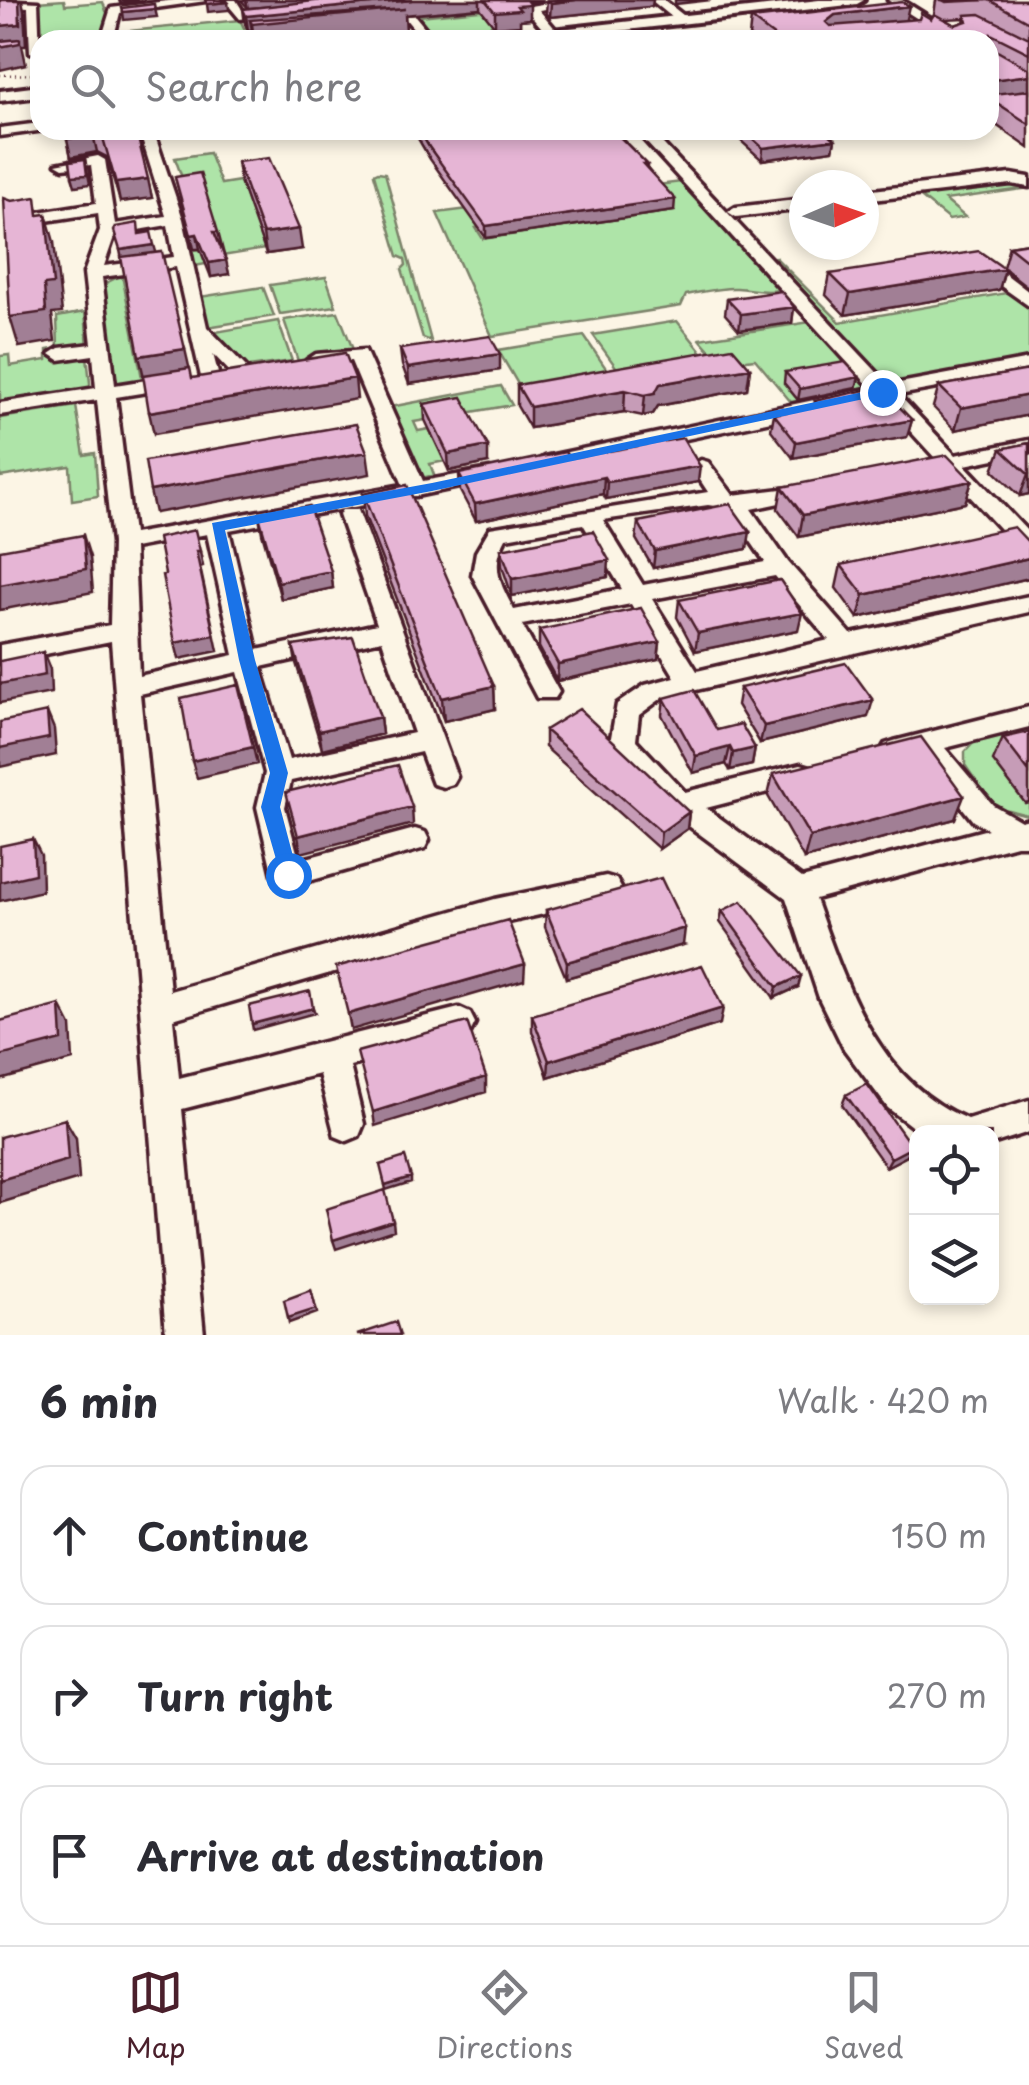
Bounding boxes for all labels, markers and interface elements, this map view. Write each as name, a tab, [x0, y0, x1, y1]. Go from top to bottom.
search box	[30, 30, 999, 140]
text: Search here	[145, 57, 362, 114]
icon: search	[65, 58, 120, 113]
north arrow	[789, 170, 879, 260]
route end	[860, 370, 906, 416]
route start	[266, 853, 312, 899]
map controls	[909, 1125, 999, 1305]
button: locate	[909, 1125, 999, 1215]
button: layers	[909, 1215, 999, 1305]
text: 6 min	[40, 1369, 159, 1432]
text: Walk · 420 m	[777, 1376, 989, 1424]
text: Continue	[137, 1507, 308, 1564]
icon: ahead	[42, 1508, 97, 1563]
text: 150 m	[891, 1511, 987, 1559]
text: Turn right	[137, 1667, 333, 1724]
icon: right	[42, 1668, 97, 1723]
text: 270 m	[887, 1671, 987, 1719]
text: Arrive at destination	[137, 1827, 545, 1884]
icon: arrive	[42, 1828, 97, 1883]
tab: Map	[126, 1965, 185, 2068]
tab: Directions	[437, 1965, 573, 2068]
tab: Saved	[824, 1965, 903, 2068]

